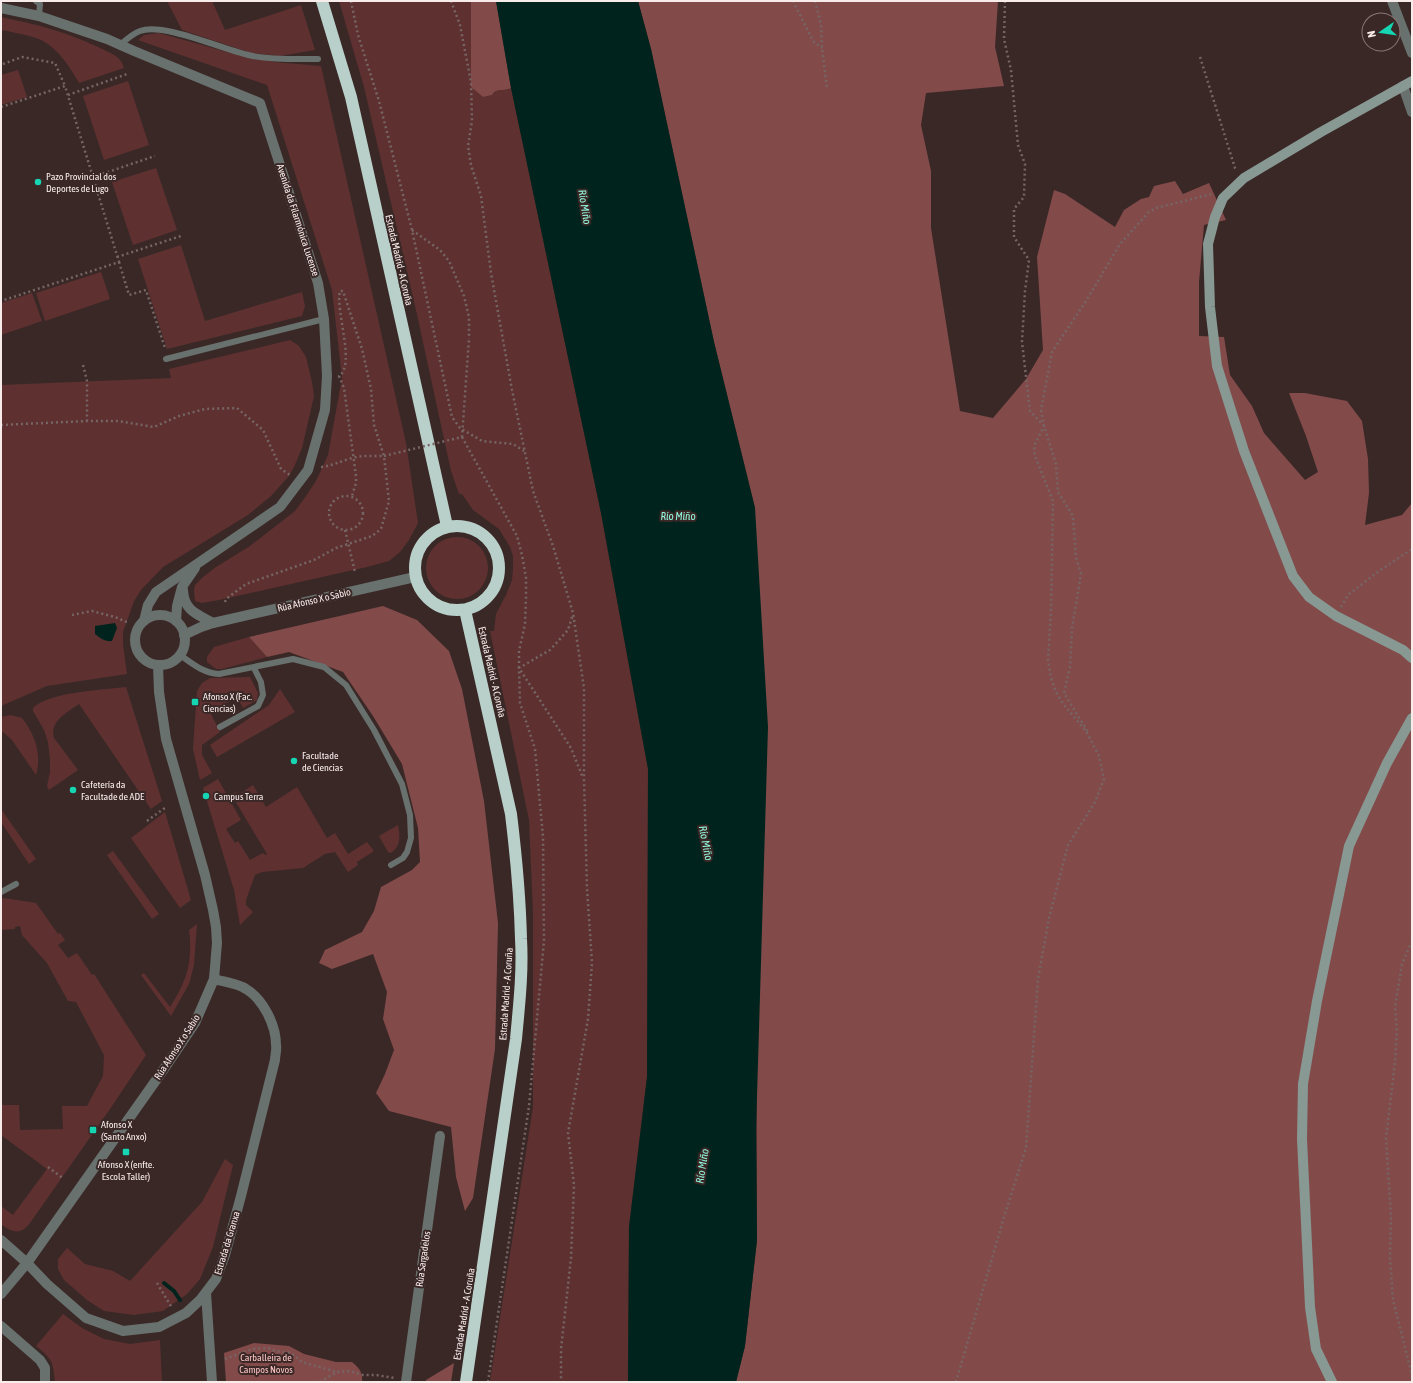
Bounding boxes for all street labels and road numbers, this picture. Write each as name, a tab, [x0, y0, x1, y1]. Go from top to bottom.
street label: Avenida da Filarmónica Lucense	[275, 163, 322, 278]
street label: Estrada Madrid - A Coruña	[383, 214, 415, 307]
street label: Rúa Afonso X o Sabio	[276, 586, 352, 614]
street label: Estrada Madrid - A Coruña	[476, 626, 508, 719]
street label: Estrada Madrid - A Coruña	[497, 947, 515, 1041]
street label: Rúa Afonso X o Sabio	[152, 1012, 202, 1082]
street label: Estrada da Granxa	[212, 1210, 242, 1276]
street label: Rúa Sargadelos	[414, 1230, 432, 1288]
street label: Estrada Madrid - A Coruña	[451, 1267, 477, 1361]

